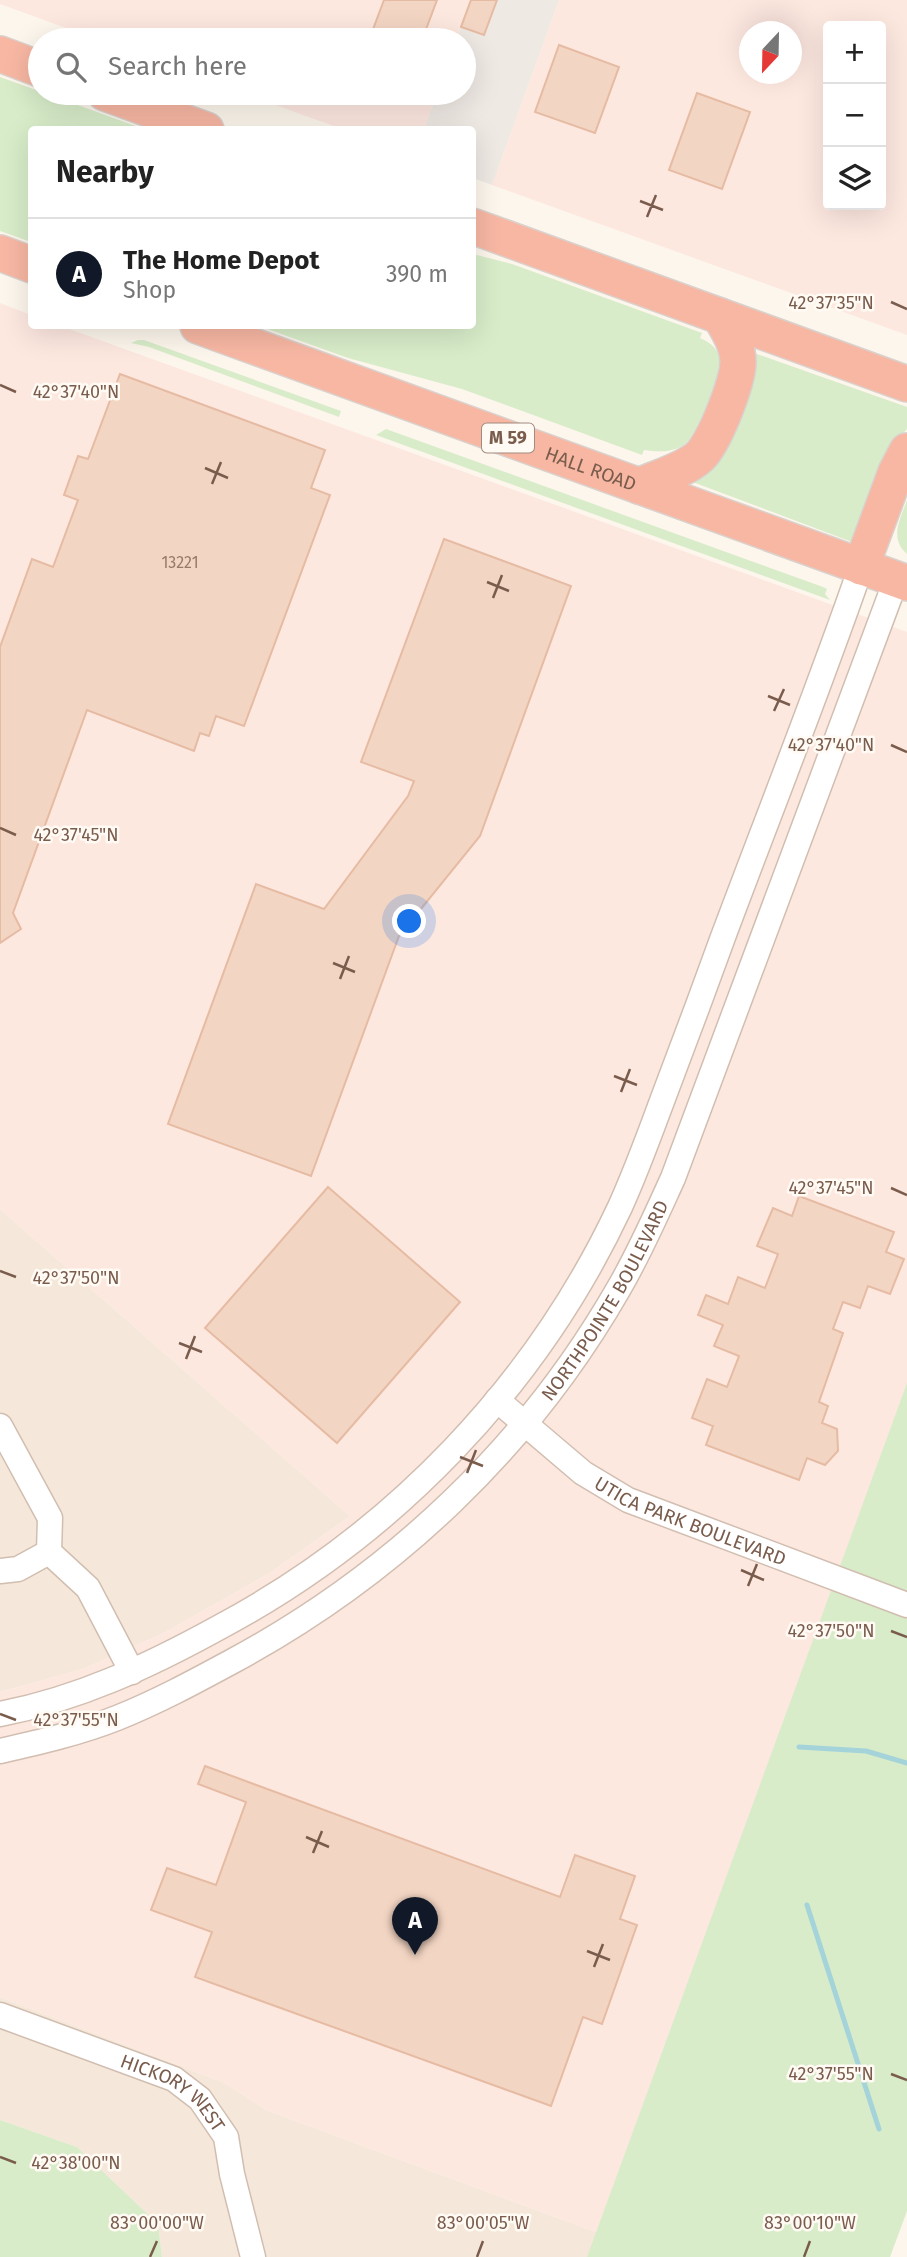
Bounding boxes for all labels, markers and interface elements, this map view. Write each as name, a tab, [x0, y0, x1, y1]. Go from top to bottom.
north arrow	[739, 21, 802, 84]
map controls	[823, 21, 886, 210]
button: +	[823, 21, 886, 84]
search box	[28, 28, 476, 105]
icon: search	[52, 48, 90, 86]
text: Search here	[108, 51, 247, 82]
button: −	[823, 84, 886, 147]
button: layers	[823, 147, 886, 210]
text: Nearby	[56, 154, 154, 190]
text: The Home Depot	[123, 245, 320, 276]
text: A	[72, 260, 86, 288]
text: 390 m	[386, 260, 448, 288]
text: Shop	[123, 276, 176, 304]
text: 42°37'35"N	[788, 292, 874, 314]
text: 42°37'40"N	[33, 381, 119, 403]
road number: M 59	[482, 424, 534, 452]
street label: HALL ROAD	[542, 442, 639, 496]
house number: 13221	[161, 553, 199, 572]
text: 42°37'40"N	[788, 734, 874, 756]
text: 42°37'45"N	[33, 824, 119, 846]
your location	[392, 904, 426, 938]
text: 42°37'45"N	[788, 1177, 874, 1199]
street label: NORTHPOINTE BOULEVARD	[537, 1197, 673, 1405]
text: 42°37'50"N	[33, 1267, 119, 1289]
street label: UTICA PARK BOULEVARD	[590, 1472, 789, 1570]
text: 42°37'50"N	[788, 1620, 874, 1642]
text: 42°37'55"N	[33, 1709, 119, 1731]
pin: A	[392, 1897, 438, 1955]
street label: HICKORY WEST	[117, 2049, 230, 2136]
text: 42°37'55"N	[788, 2063, 874, 2085]
text: 42°38'00"N	[31, 2152, 121, 2174]
text: 83°00'00"W	[110, 2212, 204, 2234]
text: 83°00'05"W	[437, 2212, 529, 2234]
text: 83°00'10"W	[764, 2212, 856, 2234]

